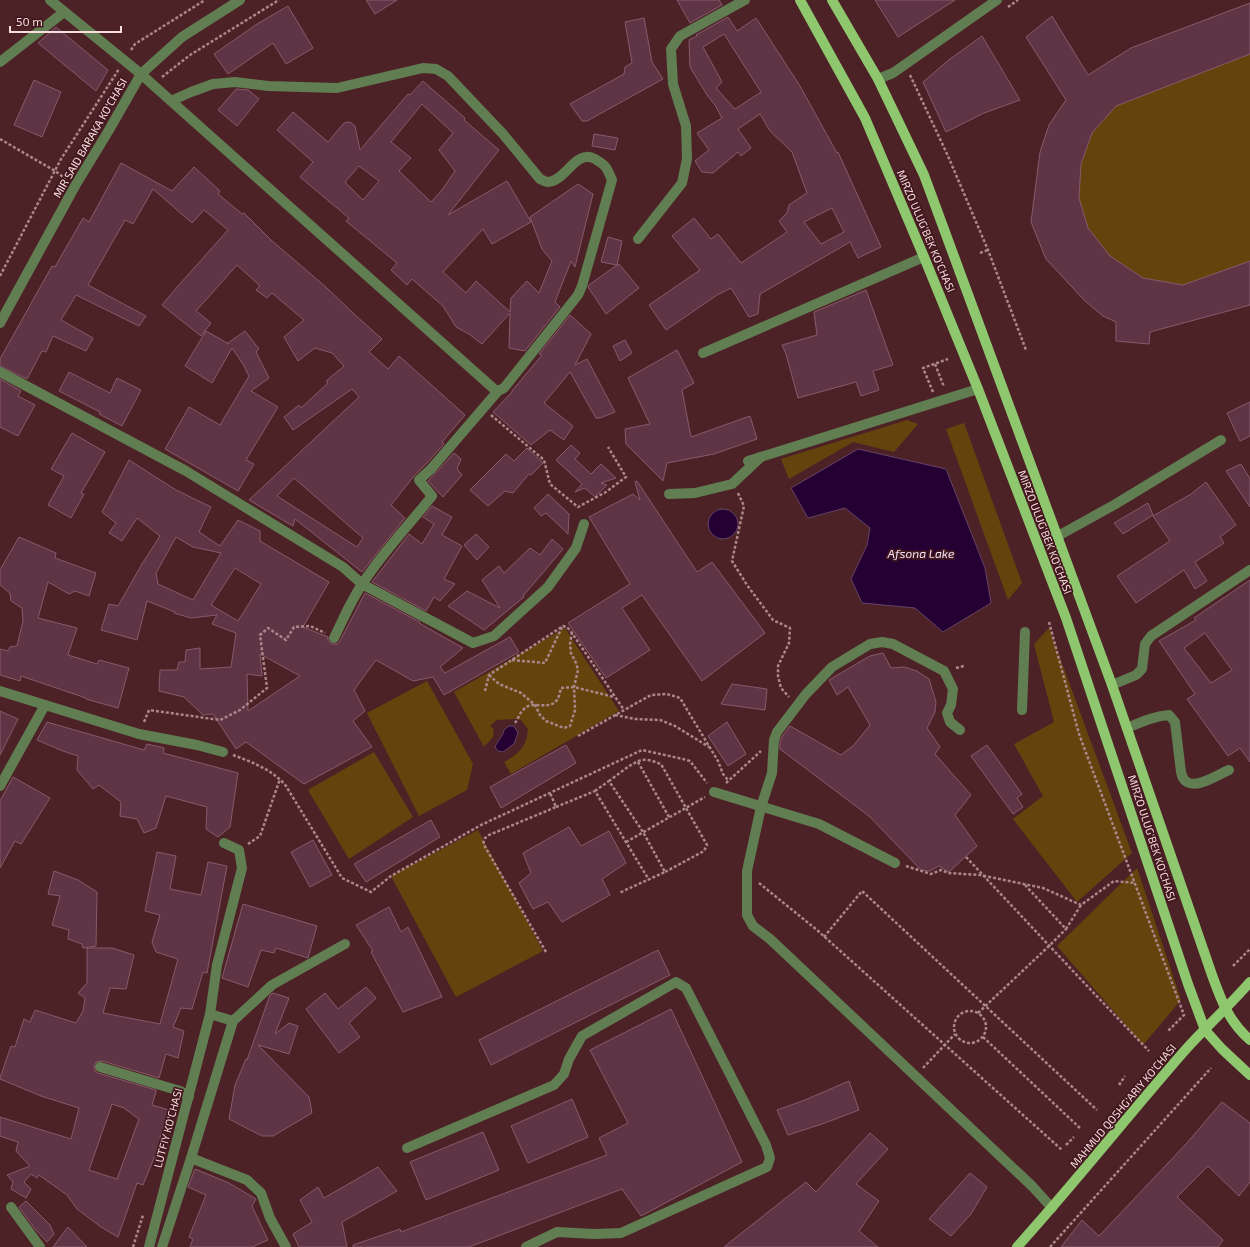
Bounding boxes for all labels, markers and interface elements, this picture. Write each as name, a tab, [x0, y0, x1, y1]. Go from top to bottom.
scale bar	[10, 8, 121, 34]
text: 50 m	[16, 14, 43, 28]
street label: MIR SAID BARAKA KO'CHASI	[50, 76, 129, 200]
street label: MIRZO ULUG'BEK KO'CHASI	[895, 168, 958, 294]
street label: MIRZO ULUG'BEK KO'CHASI	[1016, 468, 1075, 596]
water label: Afsona Lake	[887, 546, 955, 560]
street label: MIRZO ULUG'BEK KO'CHASI	[1126, 773, 1179, 903]
street label: MAHMUD QOSHG'ARIY KO'CHASI	[1067, 1041, 1179, 1171]
street label: LUTFIY KO'CHASI	[151, 1087, 184, 1169]

